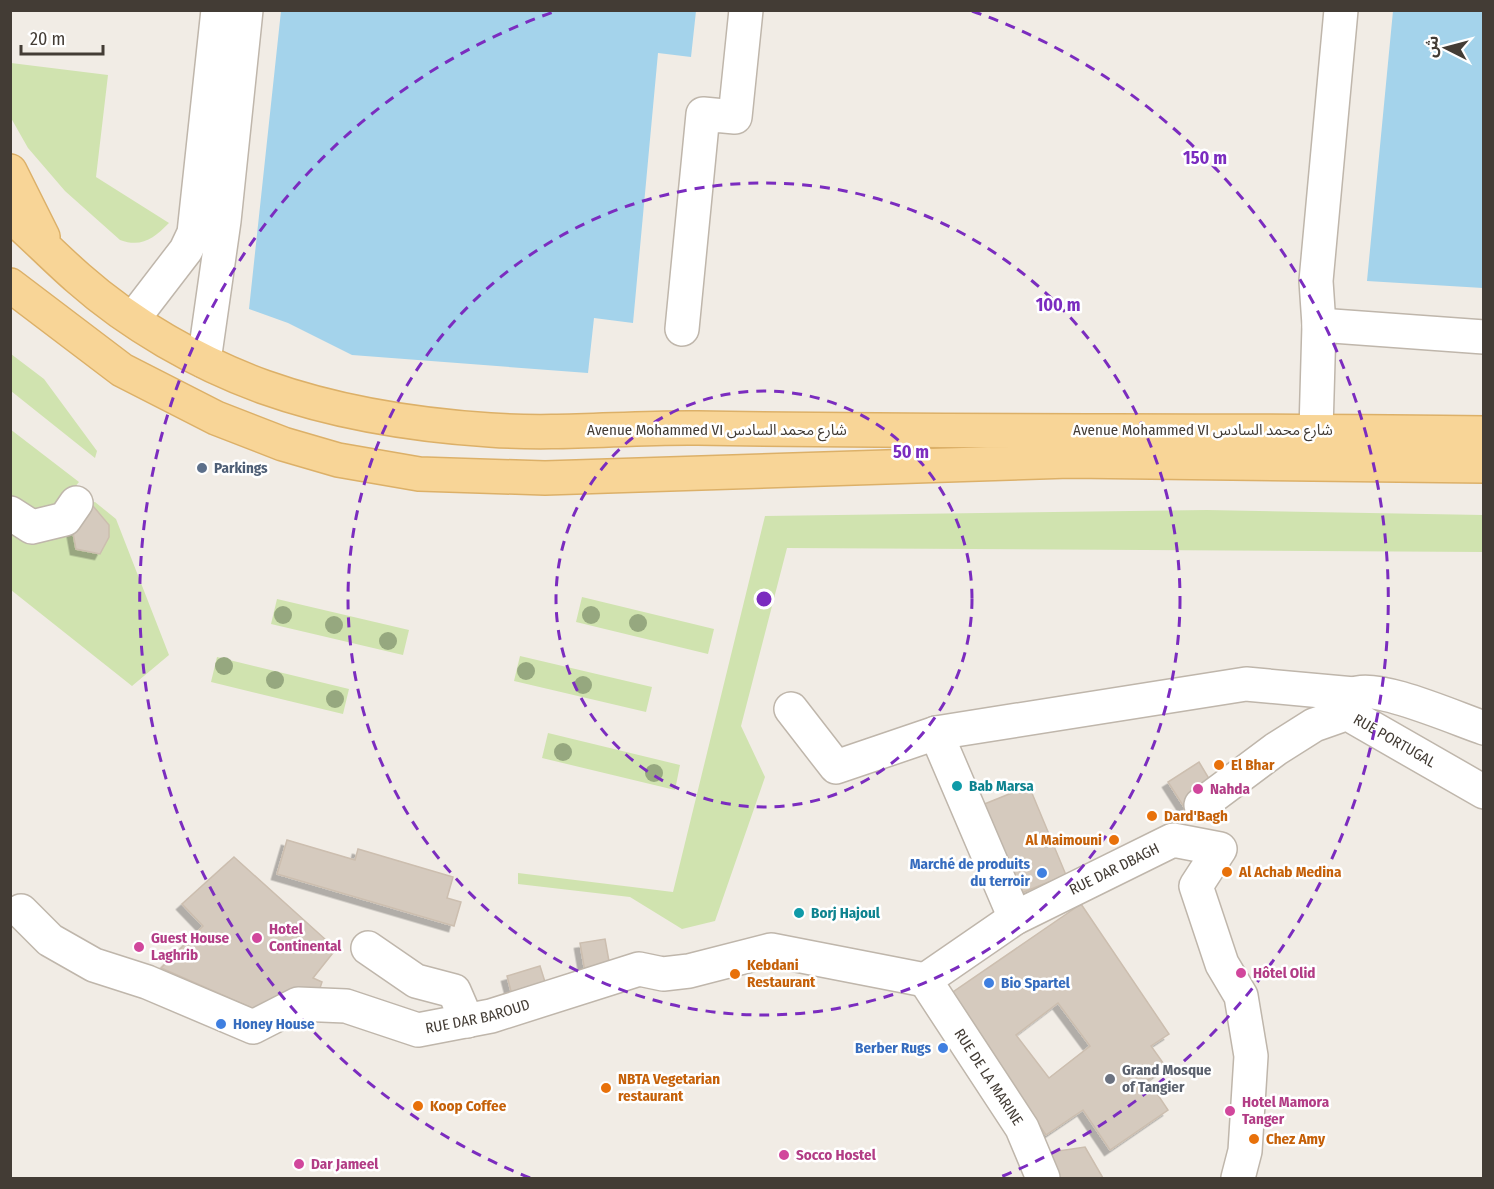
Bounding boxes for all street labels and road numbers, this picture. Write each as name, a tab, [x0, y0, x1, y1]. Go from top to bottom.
street label: Avenue Mohammed VI شارع محمد السادس	[587, 421, 847, 442]
street label: Avenue Mohammed VI شارع محمد السادس	[1073, 421, 1333, 442]
street label: RUE PORTUGAL	[1350, 710, 1439, 771]
street label: RUE DAR DBAGH	[1066, 839, 1162, 899]
street label: RUE DAR BAROUD	[424, 995, 532, 1037]
street label: RUE DE LA MARINE	[950, 1025, 1027, 1129]

